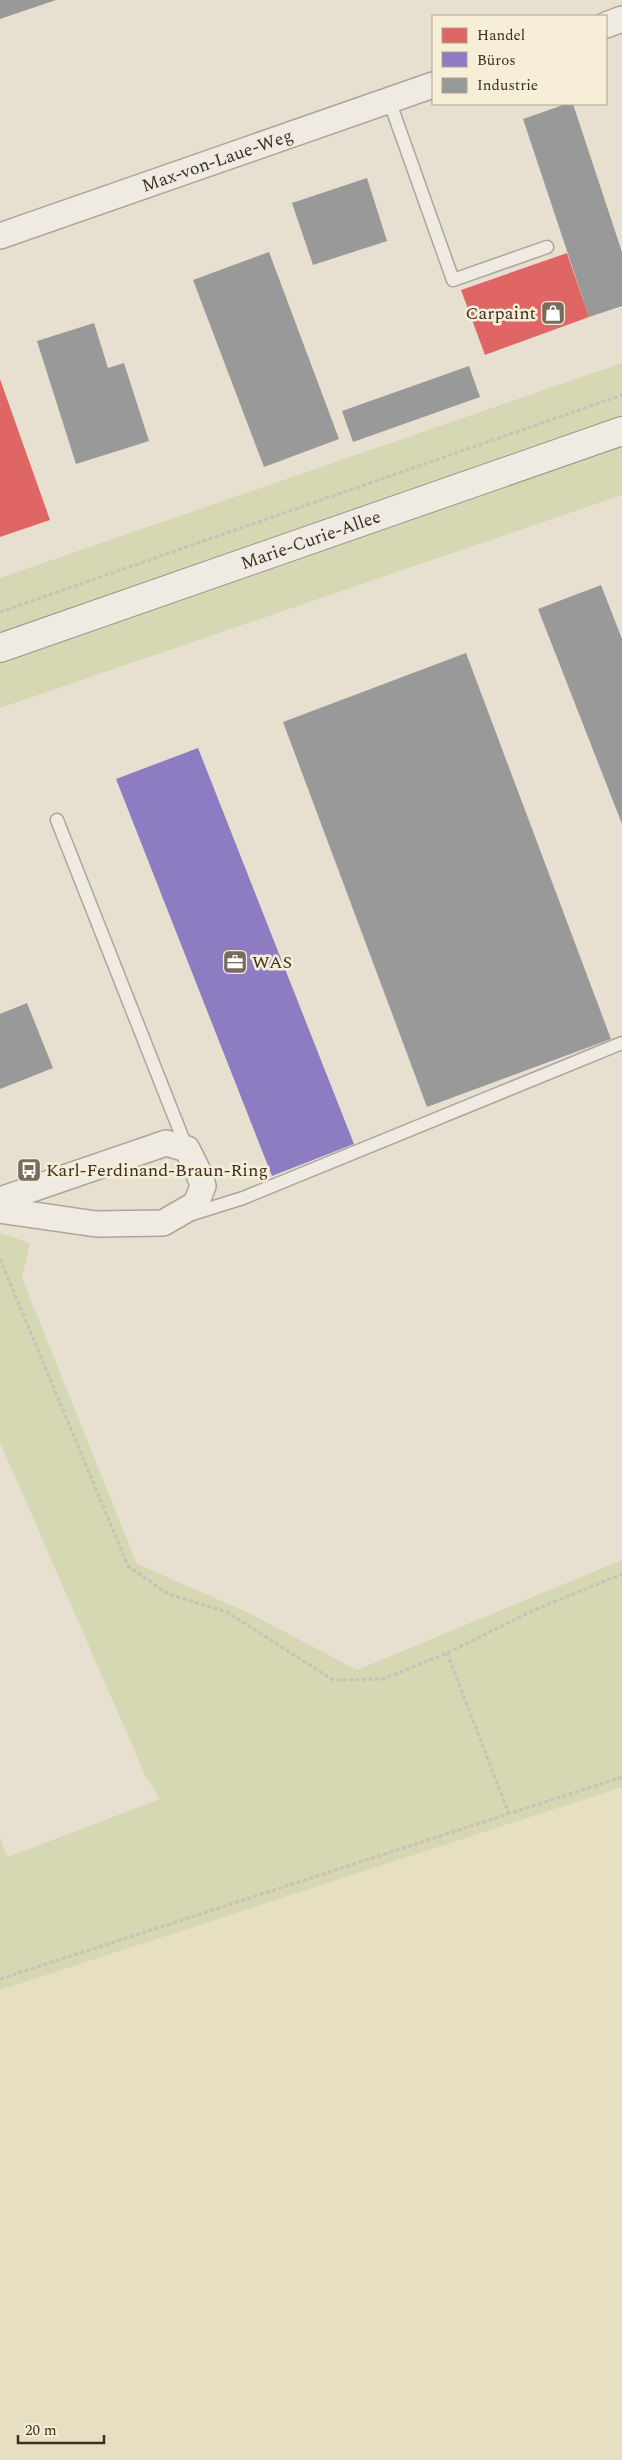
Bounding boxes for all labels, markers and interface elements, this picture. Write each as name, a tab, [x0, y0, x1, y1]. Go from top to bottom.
legend	[432, 15, 607, 105]
text: Handel	[477, 24, 525, 47]
text: Büros	[477, 49, 516, 72]
text: Industrie	[477, 74, 538, 97]
street label: Max-von-Laue-Weg	[138, 121, 296, 199]
place label: Carpaint	[465, 300, 536, 327]
shop icon: Carpaint	[540, 300, 566, 326]
street label: Marie-Curie-Allee	[237, 503, 384, 577]
office icon: WAS	[222, 949, 248, 975]
place label: WAS	[252, 949, 292, 976]
bus stop icon: Karl-Ferdinand-Braun-Ring	[16, 1157, 42, 1183]
place label: Karl-Ferdinand-Braun-Ring	[46, 1157, 268, 1184]
scale bar	[18, 2412, 104, 2444]
text: 20 m	[25, 2419, 57, 2442]

